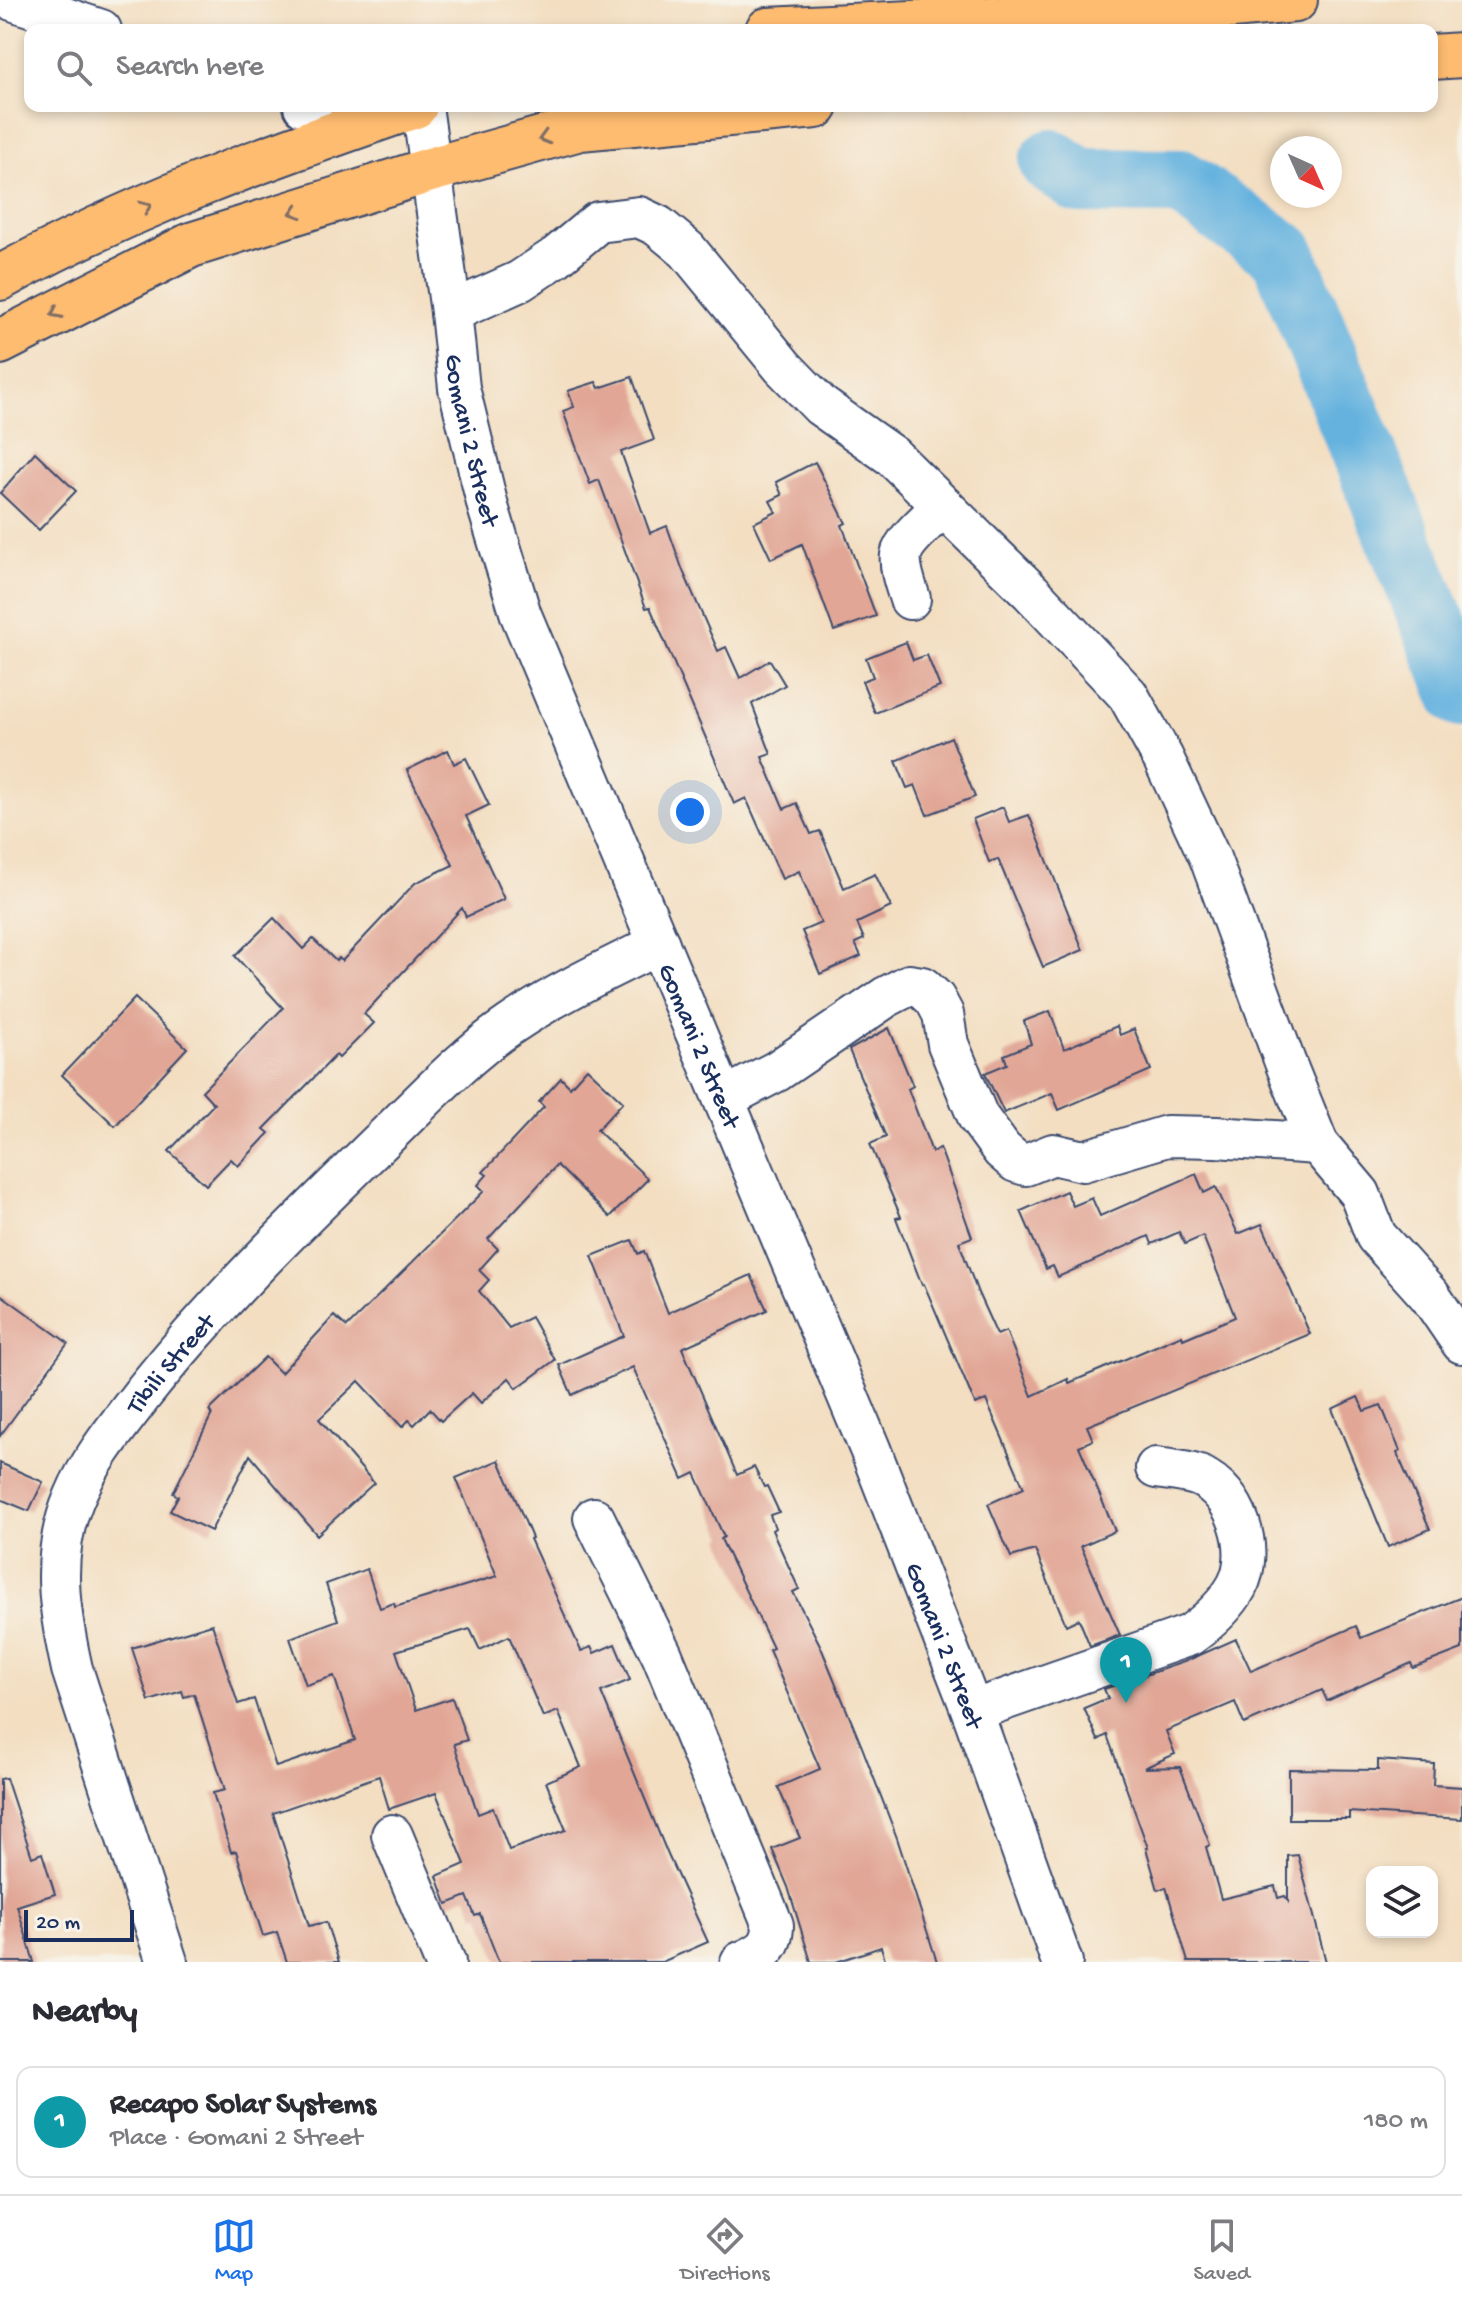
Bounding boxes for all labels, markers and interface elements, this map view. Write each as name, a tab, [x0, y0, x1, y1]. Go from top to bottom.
search box	[24, 24, 1438, 112]
icon: search	[52, 46, 96, 90]
text: Search here	[116, 51, 264, 86]
one-way arrow	[538, 129, 552, 145]
north arrow	[1270, 136, 1342, 208]
one-way arrow	[137, 201, 152, 217]
one-way arrow	[289, 203, 303, 219]
one-way arrow	[50, 304, 65, 319]
street label: Gomani 2 Street	[436, 353, 505, 533]
your location	[670, 792, 710, 832]
street label: Gomani 2 Street	[649, 960, 746, 1136]
street label: Tibili Street	[120, 1307, 225, 1424]
street label: Gomani 2 Street	[896, 1559, 989, 1736]
pin: 1	[1100, 1637, 1152, 1703]
map controls	[1366, 1866, 1438, 1938]
button: layers	[1366, 1866, 1438, 1938]
scale bar	[24, 1906, 134, 1942]
text: 20 m	[36, 1911, 80, 1937]
text: Nearby	[32, 1994, 137, 2034]
text: Recapo Solar Systems	[110, 2089, 376, 2124]
text: 1	[55, 2107, 65, 2138]
text: 180 m	[1364, 2107, 1428, 2138]
text: Place · Gomani 2 Street	[110, 2124, 362, 2155]
tab: Map	[212, 2214, 256, 2288]
tab: Directions	[680, 2214, 770, 2288]
tab: Saved	[1194, 2214, 1250, 2288]

